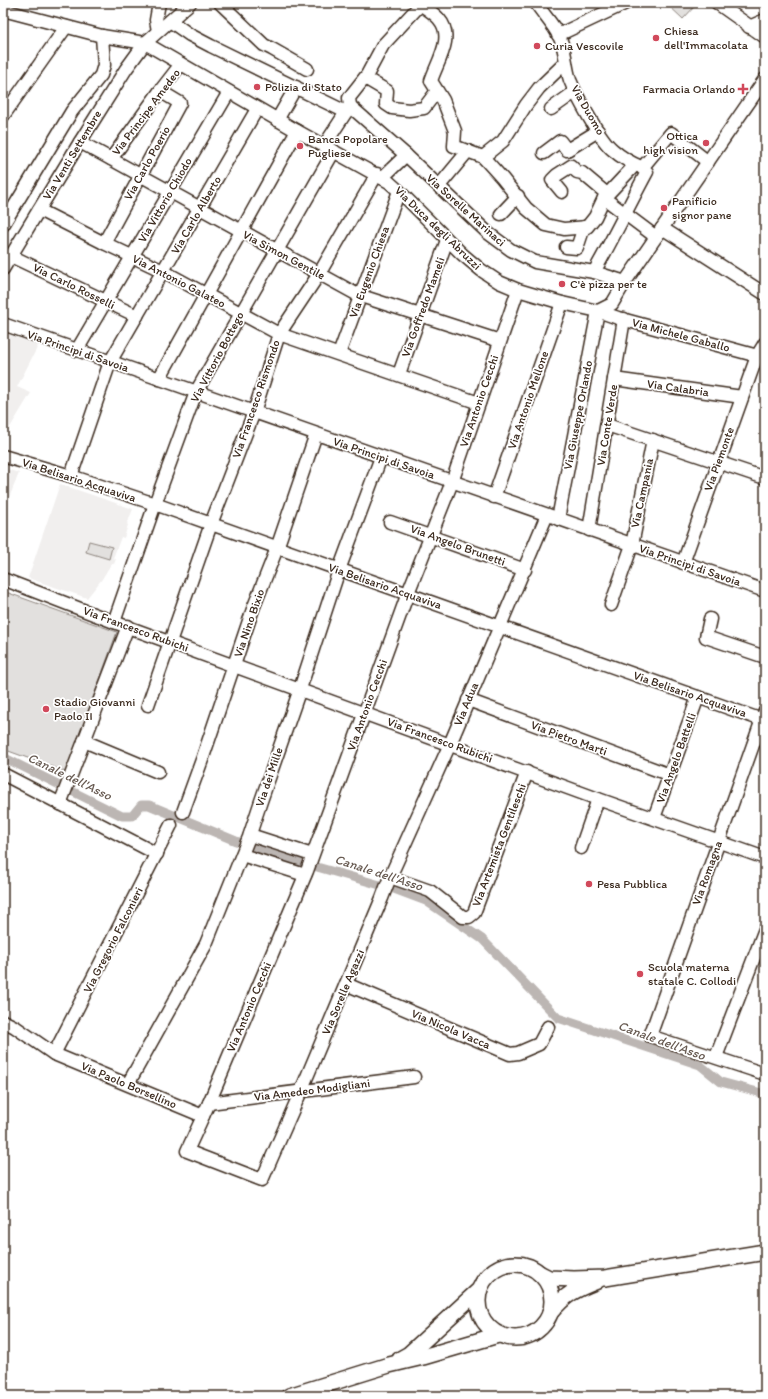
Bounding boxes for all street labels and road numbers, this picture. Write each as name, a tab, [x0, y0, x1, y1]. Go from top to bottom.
street label: Via Principe Amedeo	[109, 66, 183, 158]
street label: Via Duomo	[568, 83, 608, 137]
street label: Via Venti Settembre	[40, 107, 104, 202]
street label: Via Carlo Poerio	[121, 124, 173, 202]
street label: Via Vittorio Chiodo	[135, 155, 195, 245]
street label: Via Sorelle Marinaci	[424, 171, 508, 249]
street label: Via Carlo Alberto	[168, 173, 224, 257]
street label: Via Duca degli Abruzzi	[392, 183, 484, 273]
street label: Via Eugenio Chiesa	[346, 223, 392, 320]
street label: Via Simon Gentile	[240, 227, 328, 283]
street label: Via Antonio Galateo	[130, 251, 228, 311]
street label: Via Goffredo Mameli	[398, 255, 448, 359]
street label: Via Carlo Rosselli	[31, 260, 117, 312]
street label: Via Vittorio Bottego	[187, 309, 247, 405]
street label: Via Michele Gaballo	[631, 315, 731, 355]
street label: Via Principi di Savoia	[25, 327, 131, 375]
street label: Via Francesco Rismondo	[229, 338, 283, 460]
street label: Via Antonio Mellone	[505, 349, 552, 451]
street label: Via Antonio Cecchi	[457, 353, 501, 449]
street label: Via Giuseppe Orlando	[561, 359, 595, 471]
street label: Via Calabria	[646, 377, 711, 399]
street label: Via Conte Verde	[594, 383, 620, 467]
street label: Via Piemonte	[701, 425, 737, 493]
street label: Via Principi di Savoia	[331, 434, 437, 482]
street label: Via Belisario Acquaviva	[20, 455, 138, 505]
street label: Via Campania	[628, 456, 656, 529]
street label: Via Angelo Brunetti	[409, 521, 507, 569]
street label: Via Principi di Savoia	[637, 541, 743, 589]
street label: Via Belisario Acquaviva	[327, 560, 444, 612]
street label: Via Nino Bixio	[231, 587, 267, 659]
street label: Via Francesco Rubichi	[81, 603, 191, 655]
street label: Via Antonio Cecchi	[344, 657, 390, 753]
street label: Via Belisario Acquaviva	[632, 668, 749, 720]
street label: Via Adua	[451, 679, 482, 728]
street label: Via Angelo Battelli	[653, 711, 699, 805]
street label: Via Francesco Rubichi	[385, 714, 495, 766]
street label: Via Pietro Marti	[529, 718, 609, 758]
street label: Via dei Mille	[252, 745, 286, 809]
street label: Via Artemista Gentileschi	[469, 781, 529, 909]
street label: Via Romagna	[689, 839, 725, 907]
street label: Via Gregorio Falconieri	[80, 885, 146, 995]
street label: Via Sorelle Agazzi	[319, 947, 367, 1037]
street label: Via Antonio Cecchi	[224, 960, 274, 1054]
street label: Via Nicola Vacca	[409, 1006, 493, 1052]
street label: Via Paolo Borsellino	[79, 1059, 179, 1111]
street label: Via Amedeo Modigliani	[253, 1076, 371, 1104]

